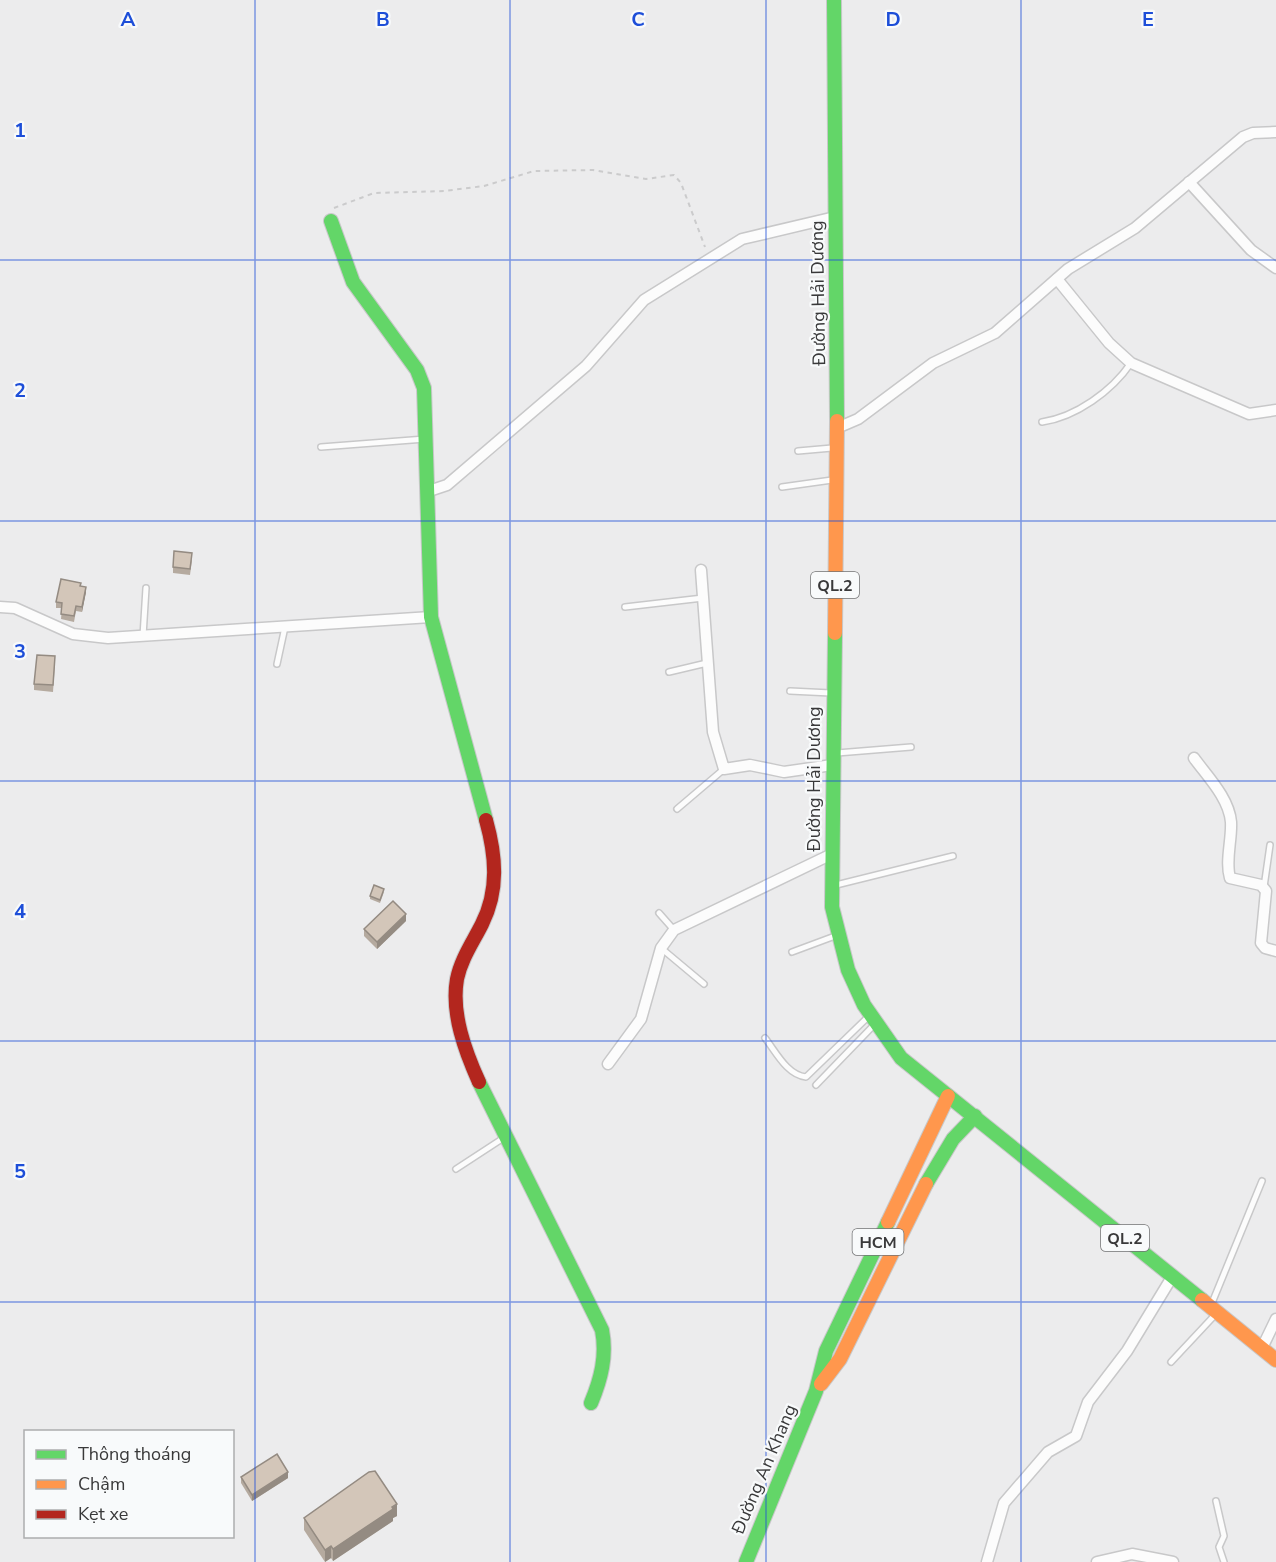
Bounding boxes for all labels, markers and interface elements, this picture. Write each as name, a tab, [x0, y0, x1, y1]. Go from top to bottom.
text: A	[121, 6, 136, 33]
text: B	[376, 6, 390, 33]
text: C	[631, 6, 645, 33]
text: D	[885, 6, 901, 33]
text: E	[1142, 6, 1154, 33]
text: 1	[14, 117, 26, 144]
street label: Đường Hải Dương	[805, 220, 831, 367]
text: 2	[14, 377, 26, 404]
road number: QL.2	[811, 572, 859, 598]
text: 3	[14, 638, 26, 665]
street label: Đường Hải Dương	[802, 706, 826, 853]
text: 4	[14, 898, 26, 925]
text: 5	[14, 1158, 26, 1185]
road number: QL.2	[1101, 1225, 1149, 1251]
road number: HCM	[852, 1229, 904, 1255]
street label: Đường An Khang	[725, 1401, 802, 1538]
legend	[24, 1430, 234, 1538]
text: Thông thoáng	[78, 1442, 191, 1466]
text: Chậm	[78, 1472, 125, 1496]
text: Kẹt xe	[78, 1502, 128, 1526]

